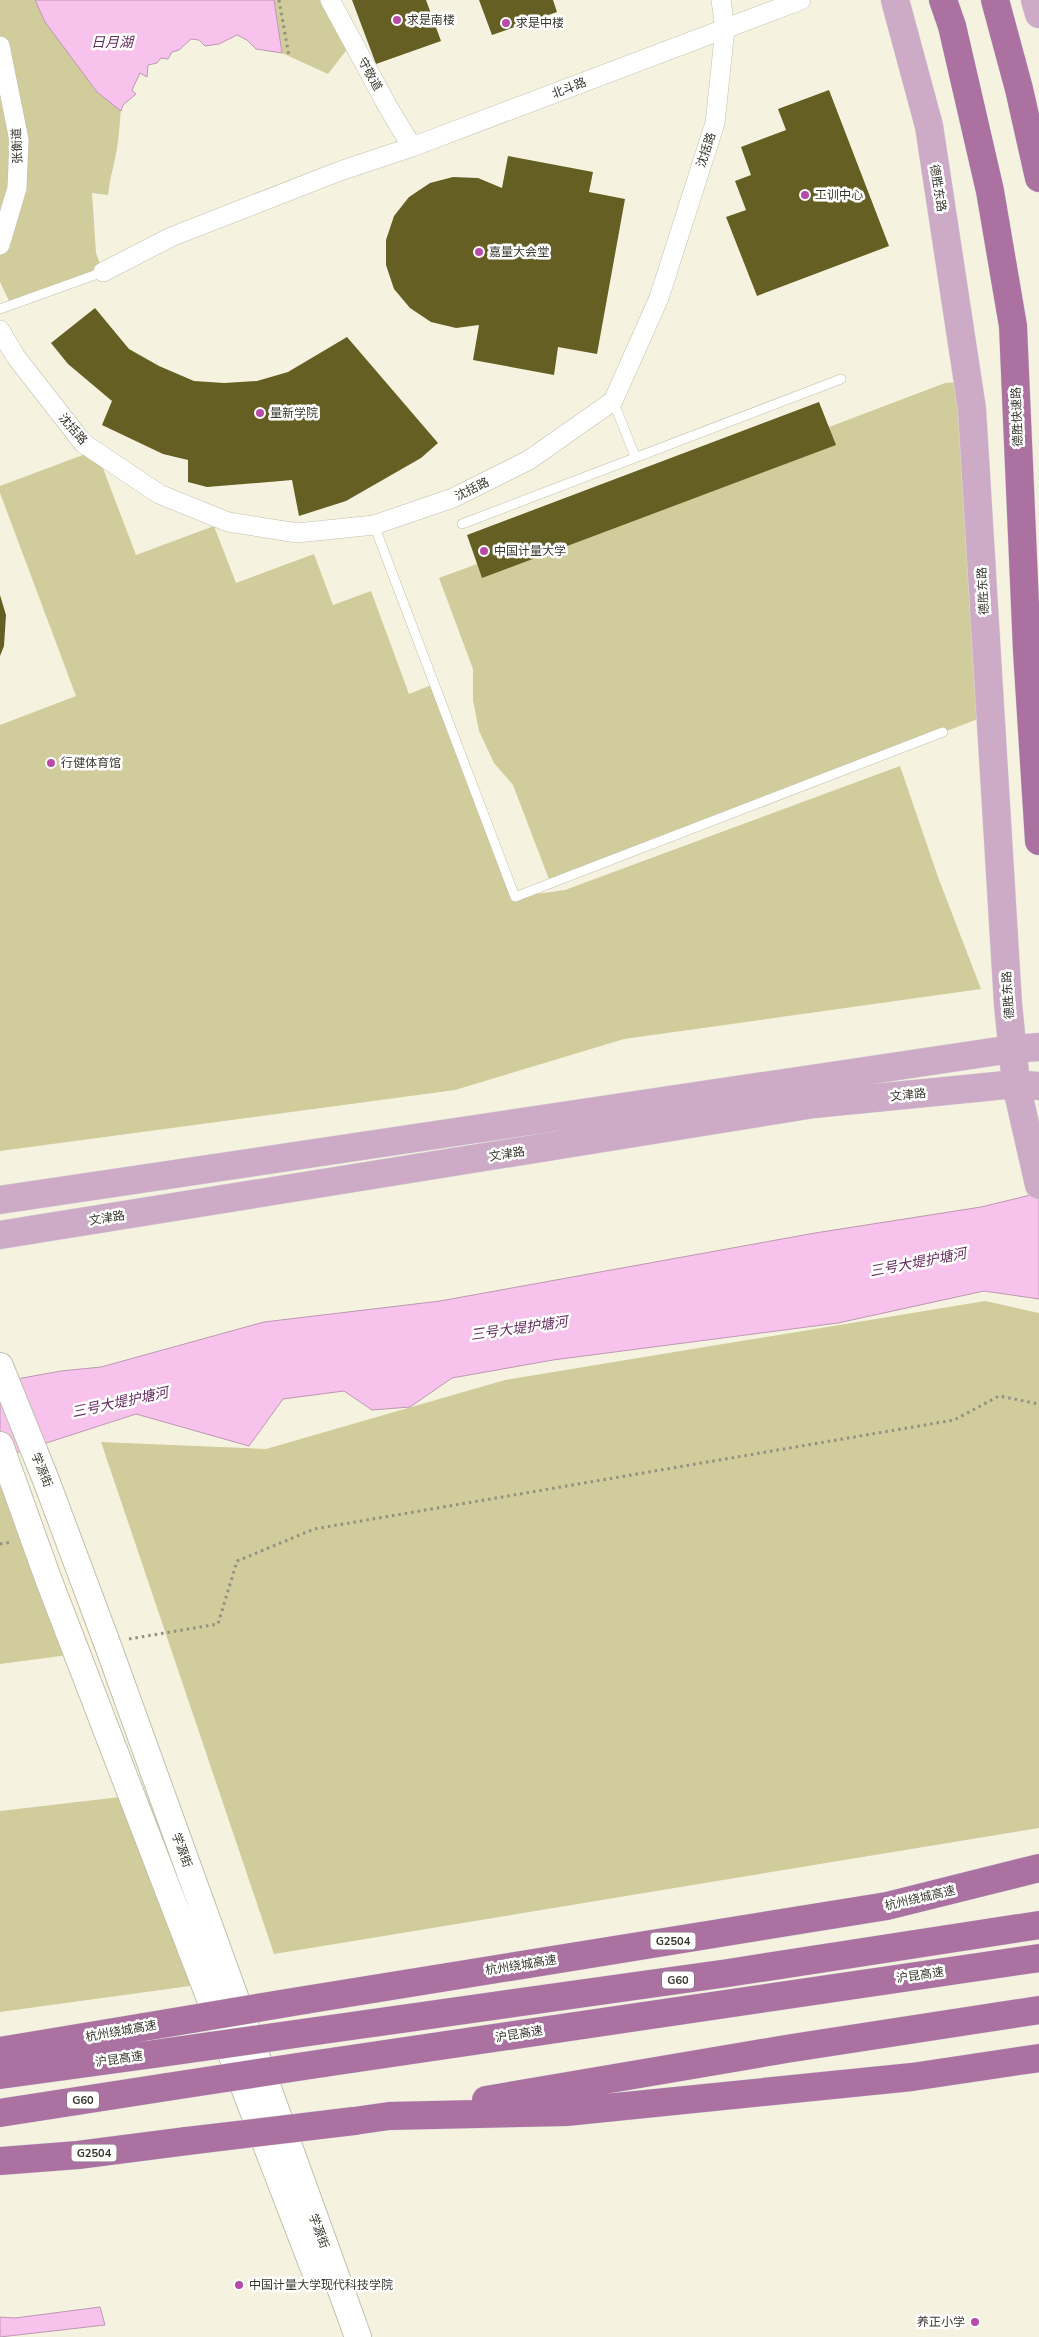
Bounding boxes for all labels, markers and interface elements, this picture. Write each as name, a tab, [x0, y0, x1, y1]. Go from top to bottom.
place label: 求是南楼	[407, 12, 455, 27]
marker: 求是南楼	[391, 14, 403, 26]
place label: 求是中楼	[516, 15, 564, 30]
marker: 求是中楼	[500, 17, 512, 29]
water label: 日月湖	[91, 33, 135, 51]
street label: 守敬道	[355, 54, 386, 93]
street label: 北斗路	[549, 74, 588, 101]
street label: 张衡道	[8, 128, 25, 164]
street label: 沈括路	[693, 130, 718, 169]
street label: 德胜东路	[927, 163, 950, 213]
place label: 工训中心	[815, 187, 863, 202]
marker: 工训中心	[799, 189, 811, 201]
place label: 嘉量大会堂	[489, 244, 549, 259]
marker: 嘉量大会堂	[473, 246, 485, 258]
street label: 德胜快速路	[1008, 387, 1025, 447]
place label: 量新学院	[270, 405, 318, 420]
marker: 量新学院	[254, 407, 266, 419]
street label: 沈括路	[56, 410, 91, 447]
street label: 沈括路	[452, 474, 491, 503]
place label: 中国计量大学	[494, 543, 566, 558]
marker: 中国计量大学	[478, 545, 490, 557]
street label: 德胜东路	[974, 567, 991, 615]
place label: 行健体育馆	[61, 755, 121, 770]
marker: 行健体育馆	[45, 757, 57, 769]
street label: 德胜东路	[998, 971, 1017, 1020]
street label: 文津路	[889, 1085, 927, 1104]
street label: 文津路	[488, 1143, 526, 1164]
street label: 文津路	[88, 1207, 126, 1228]
water label: 三号大堤护塘河	[868, 1243, 971, 1280]
water label: 三号大堤护塘河	[469, 1312, 572, 1344]
water label: 三号大堤护塘河	[70, 1382, 173, 1421]
street label: 学源街	[29, 1450, 56, 1489]
street label: 学源街	[169, 1830, 196, 1869]
street label: 杭州绕城高速	[883, 1882, 957, 1913]
road number: G2504	[650, 1932, 696, 1950]
street label: 杭州绕城高速	[484, 1951, 558, 1978]
street label: 沪昆高速	[895, 1964, 945, 1985]
road number: G60	[662, 1972, 694, 1988]
street label: 杭州绕城高速	[84, 2017, 158, 2044]
street label: 沪昆高速	[494, 2022, 544, 2045]
street label: 沪昆高速	[94, 2048, 144, 2069]
road number: G60	[67, 2092, 99, 2108]
road number: G2504	[72, 2144, 116, 2162]
street label: 学源街	[306, 2211, 333, 2250]
place label: 中国计量大学现代科技学院	[249, 2277, 393, 2292]
marker: 中国计量大学现代科技学院	[233, 2279, 245, 2291]
place label: 养正小学	[917, 2314, 965, 2329]
marker: 养正小学	[969, 2316, 981, 2328]

